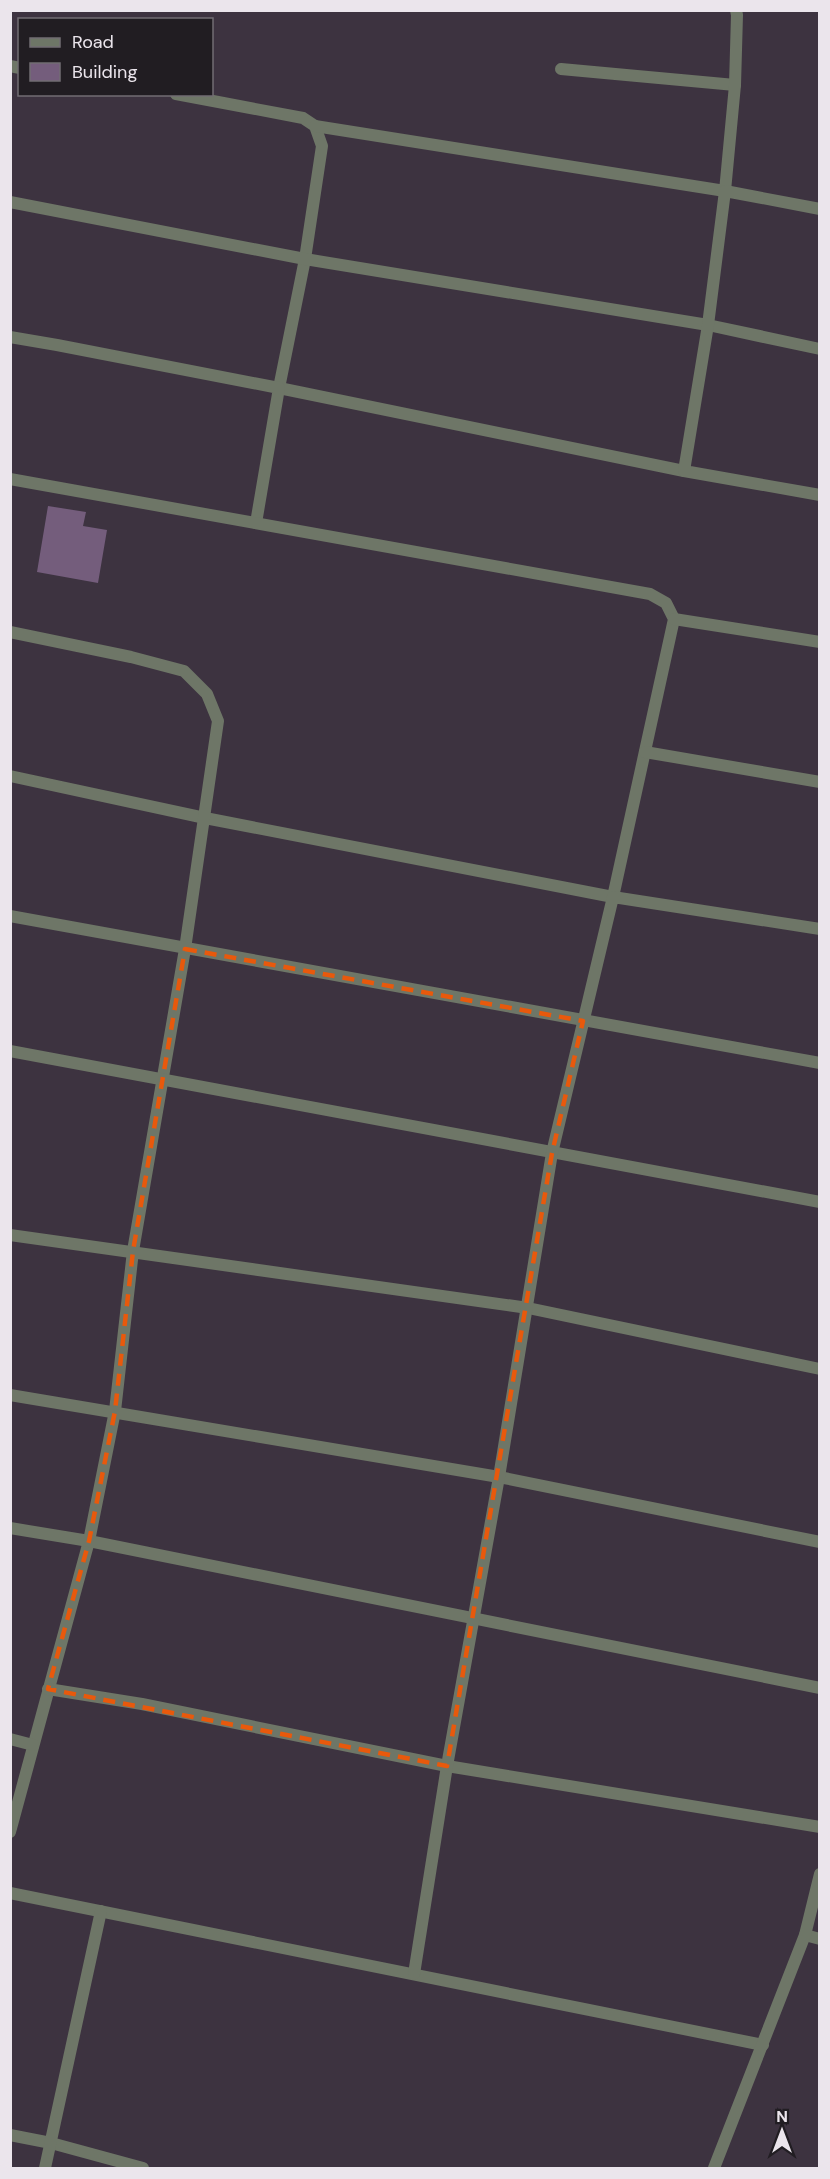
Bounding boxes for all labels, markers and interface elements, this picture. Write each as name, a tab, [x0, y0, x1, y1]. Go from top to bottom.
legend	[18, 18, 213, 96]
text: Road	[72, 30, 114, 54]
text: Building	[72, 60, 137, 84]
north arrow	[752, 2101, 812, 2161]
text: N	[776, 2106, 788, 2127]

